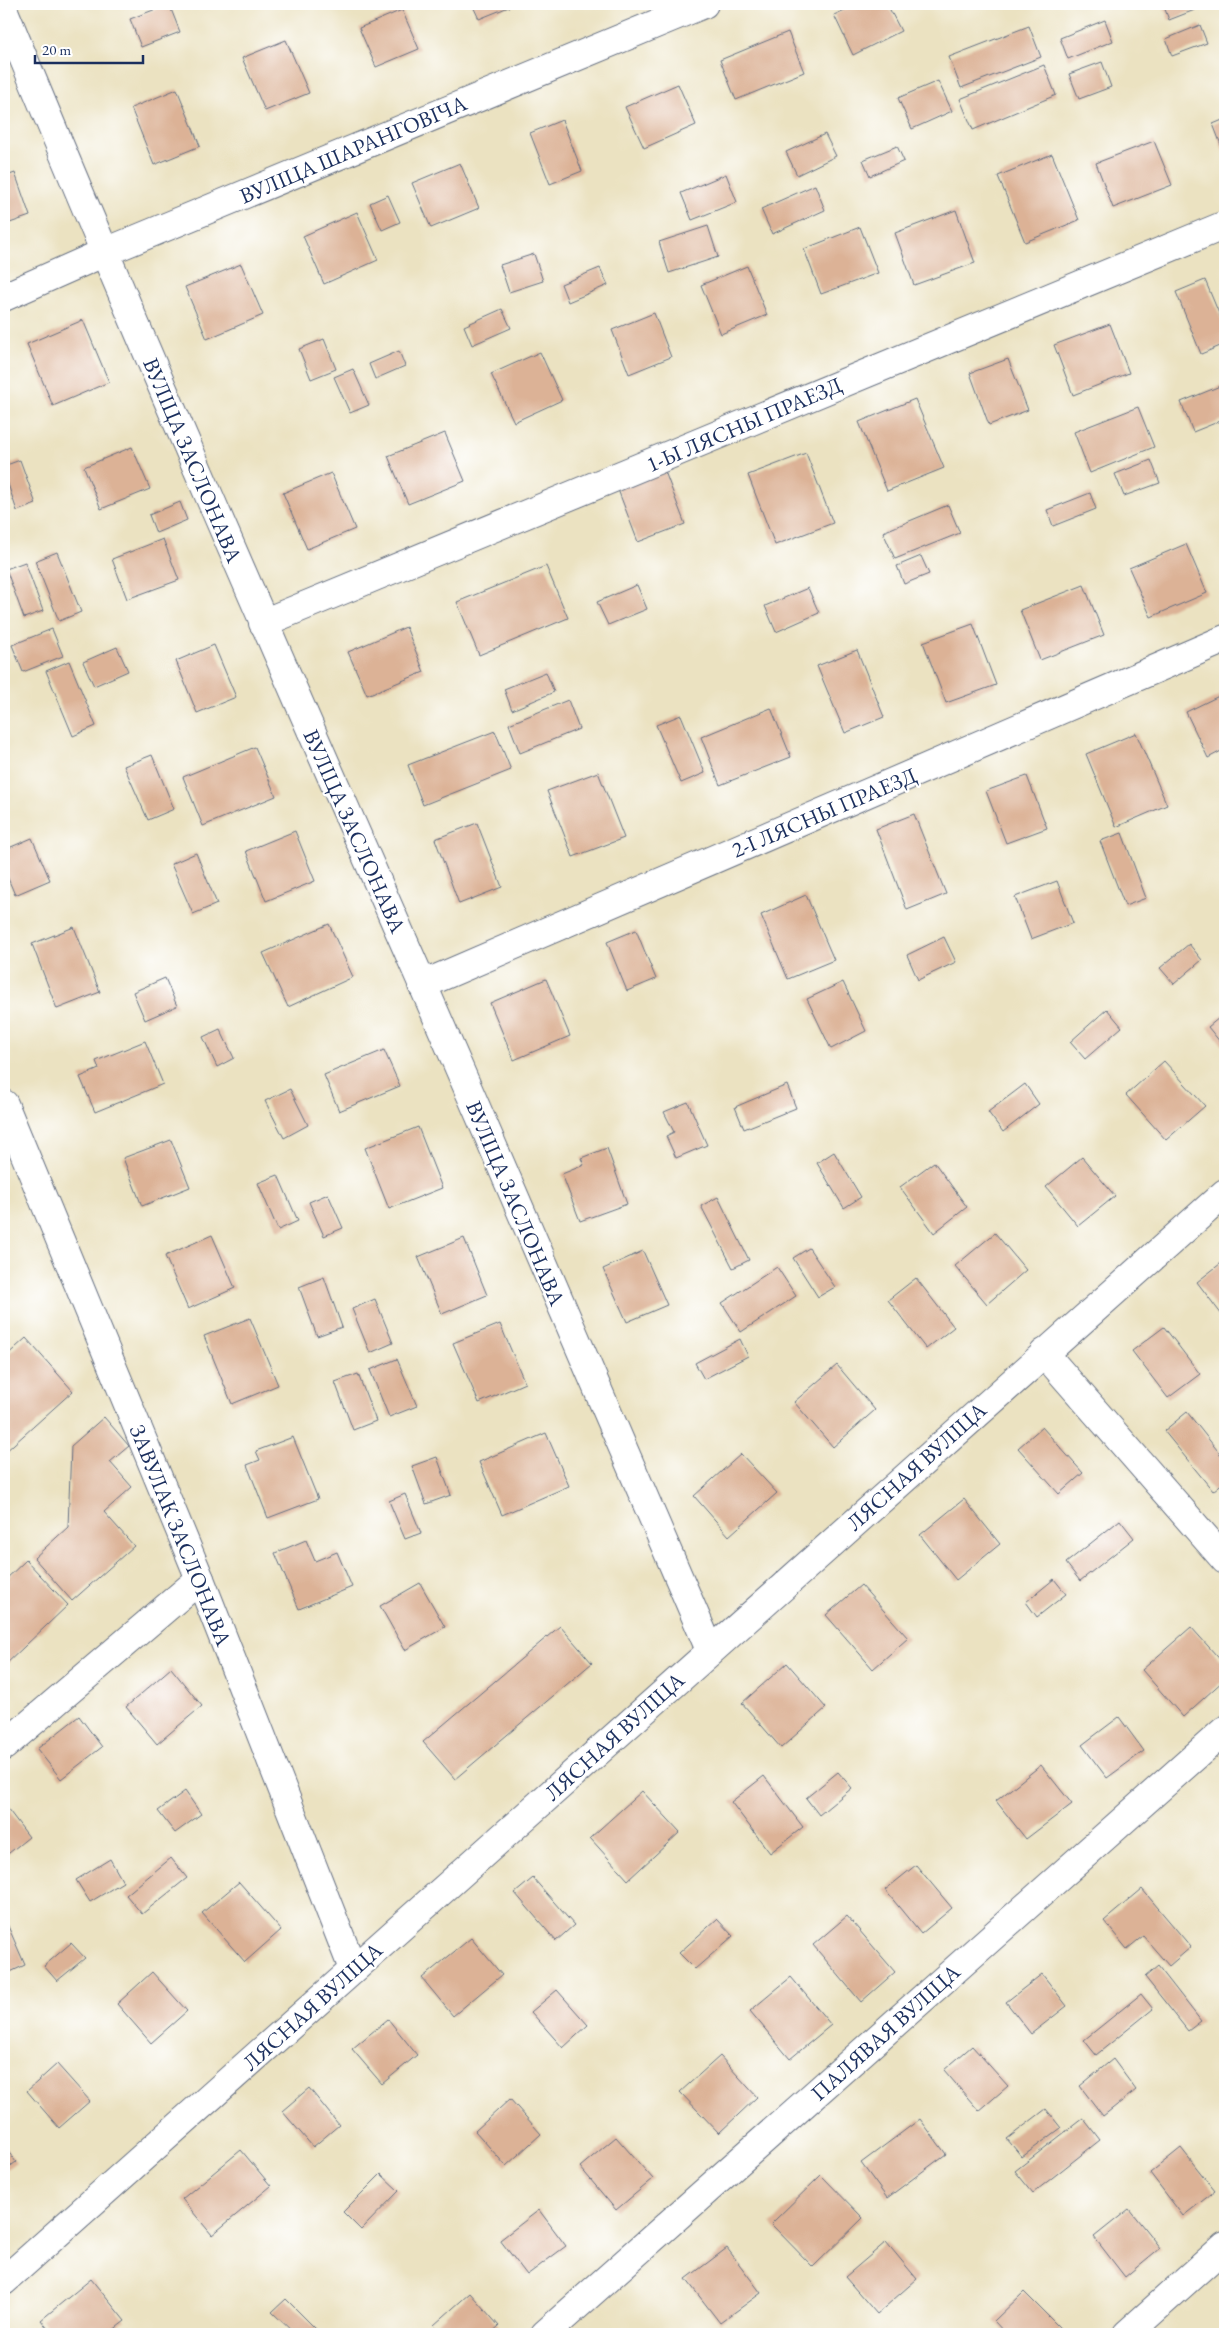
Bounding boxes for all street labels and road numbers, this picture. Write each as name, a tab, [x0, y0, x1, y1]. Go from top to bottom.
street label: ВУЛІЦА ШАРАНГОВІЧА	[235, 88, 472, 211]
street label: ВУЛІЦА ЗАСЛОНАВА	[136, 353, 249, 568]
street label: 1-Ы ЛЯСНЫ ПРАЕЗД	[642, 370, 847, 479]
street label: ВУЛІЦА ЗАСЛОНАВА	[297, 725, 413, 938]
street label: 2-І ЛЯСНЫ ПРАЕЗД	[727, 760, 921, 865]
street label: ВУЛІЦА ЗАСЛОНАВА	[459, 1096, 572, 1311]
street label: ЛЯСНАЯ ВУЛІЦА	[840, 1395, 993, 1537]
street label: ЗАВУЛАК ЗАСЛОНАВА	[123, 1420, 239, 1651]
street label: ЛЯСНАЯ ВУЛІЦА	[538, 1665, 691, 1807]
street label: ЛЯСНАЯ ВУЛІЦА	[236, 1935, 389, 2077]
street label: ПАЛЯВАЯ ВУЛІЦА	[804, 1957, 967, 2107]

